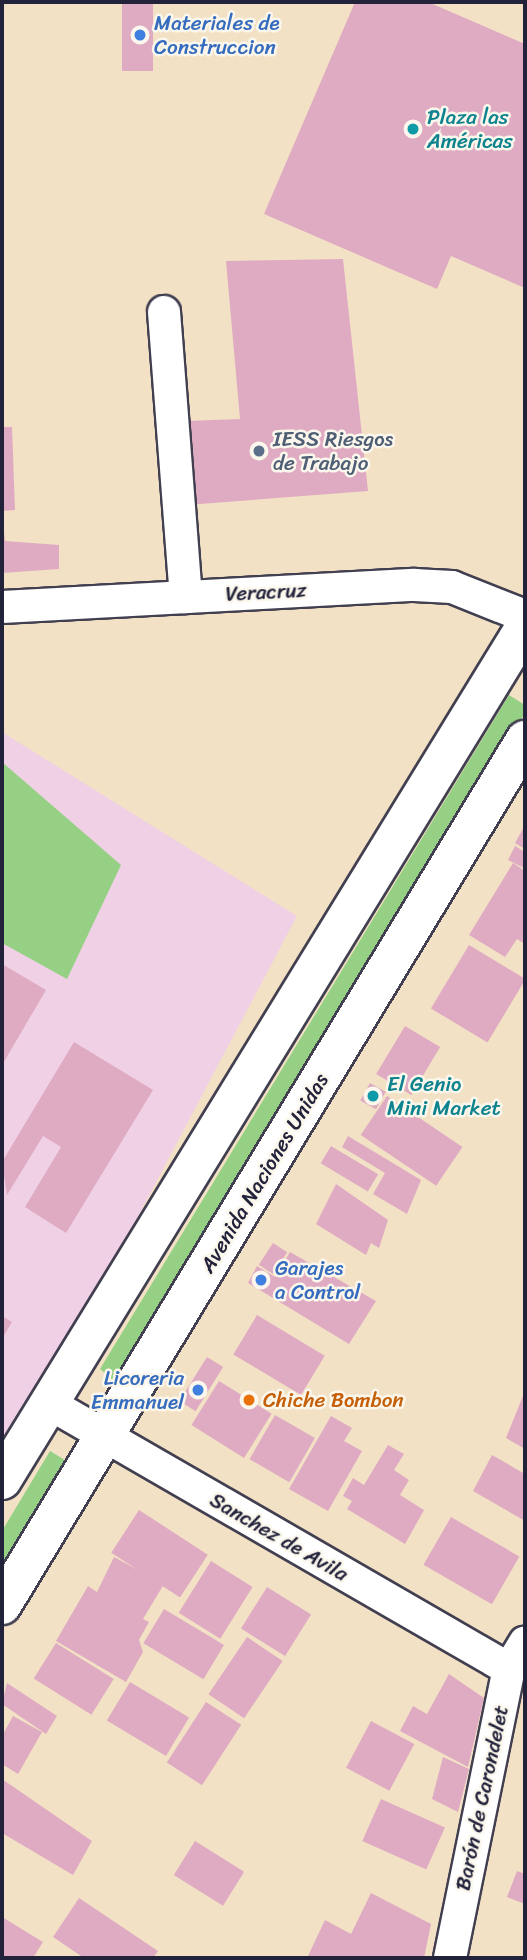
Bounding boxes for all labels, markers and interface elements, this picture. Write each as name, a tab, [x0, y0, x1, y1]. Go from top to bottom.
place label: Materiales de Construccion	[154, 10, 280, 60]
marker: Materiales de Construccion	[132, 27, 148, 43]
place label: Plaza las Américas	[427, 104, 513, 154]
marker: Plaza las Américas	[405, 121, 421, 137]
place label: IESS Riesgos de Trabajo	[273, 426, 393, 476]
marker: IESS Riesgos de Trabajo	[251, 443, 267, 459]
street label: Veracruz	[225, 577, 307, 607]
street label: Avenida Naciones Unidas	[195, 1069, 333, 1277]
place label: El Genio Mini Market	[387, 1071, 499, 1121]
marker: El Genio Mini Market	[365, 1088, 381, 1104]
place label: Garajes a Control	[275, 1255, 361, 1305]
marker: Garajes a Control	[253, 1272, 269, 1288]
place label: Licoreria Emmanuel	[91, 1365, 184, 1415]
marker: Licoreria Emmanuel	[190, 1382, 206, 1398]
place label: Chiche Bombon	[263, 1387, 404, 1413]
marker: Chiche Bombon	[241, 1392, 257, 1408]
street label: Sanchez de Avila	[205, 1487, 353, 1587]
street label: Barón de Carondelet	[450, 1703, 514, 1893]

